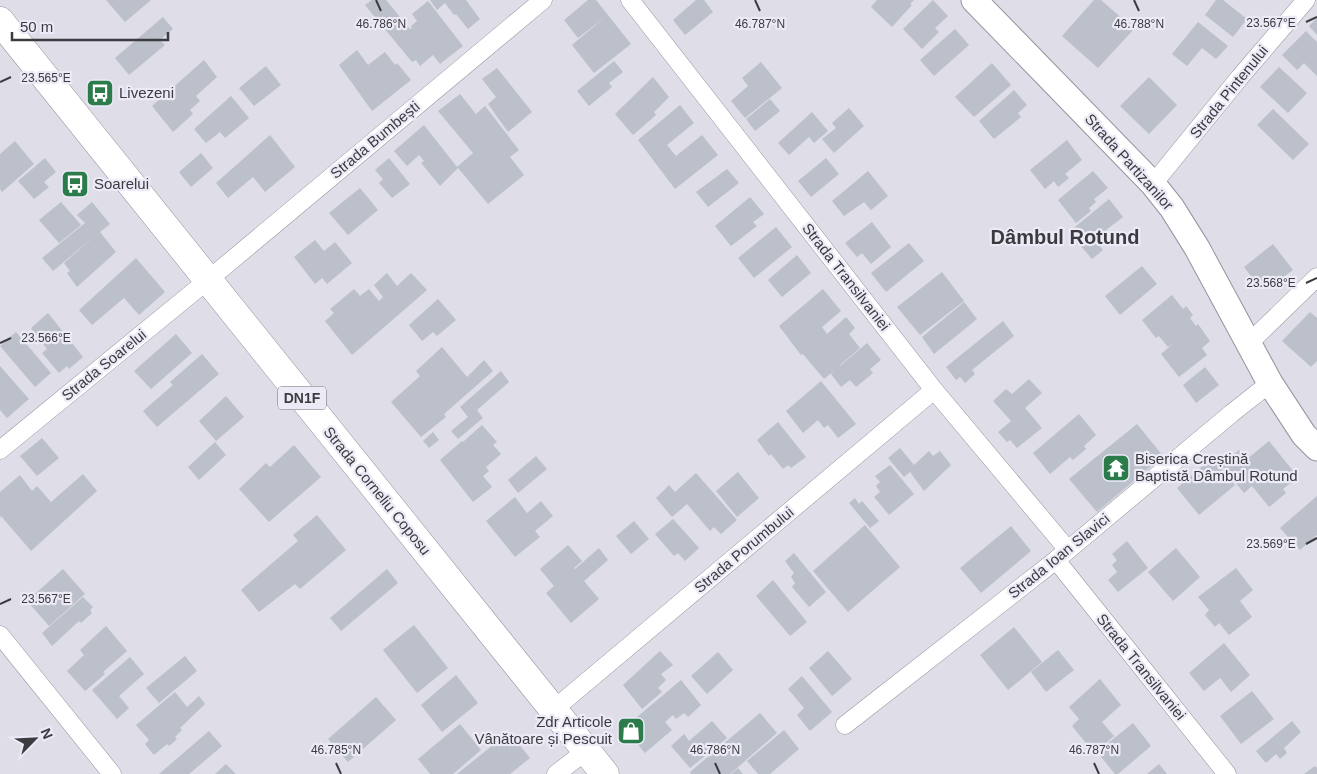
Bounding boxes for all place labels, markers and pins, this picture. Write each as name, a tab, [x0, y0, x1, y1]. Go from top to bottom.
bus stop icon: Livezeni	[85, 78, 115, 108]
place label: Livezeni	[119, 84, 174, 101]
bus stop icon: Soarelui	[60, 169, 90, 199]
place label: Soarelui	[94, 175, 149, 192]
place label: Biserica Creștină Baptistă Dâmbul Rotund	[1135, 450, 1298, 484]
temple icon: Biserica Creștină Baptistă Dâmbul Rotund	[1101, 453, 1131, 483]
place label: Zdr Articole Vânătoare și Pescuit	[474, 713, 613, 747]
shop icon: Zdr Articole Vânătoare și Pescuit	[616, 716, 646, 746]

